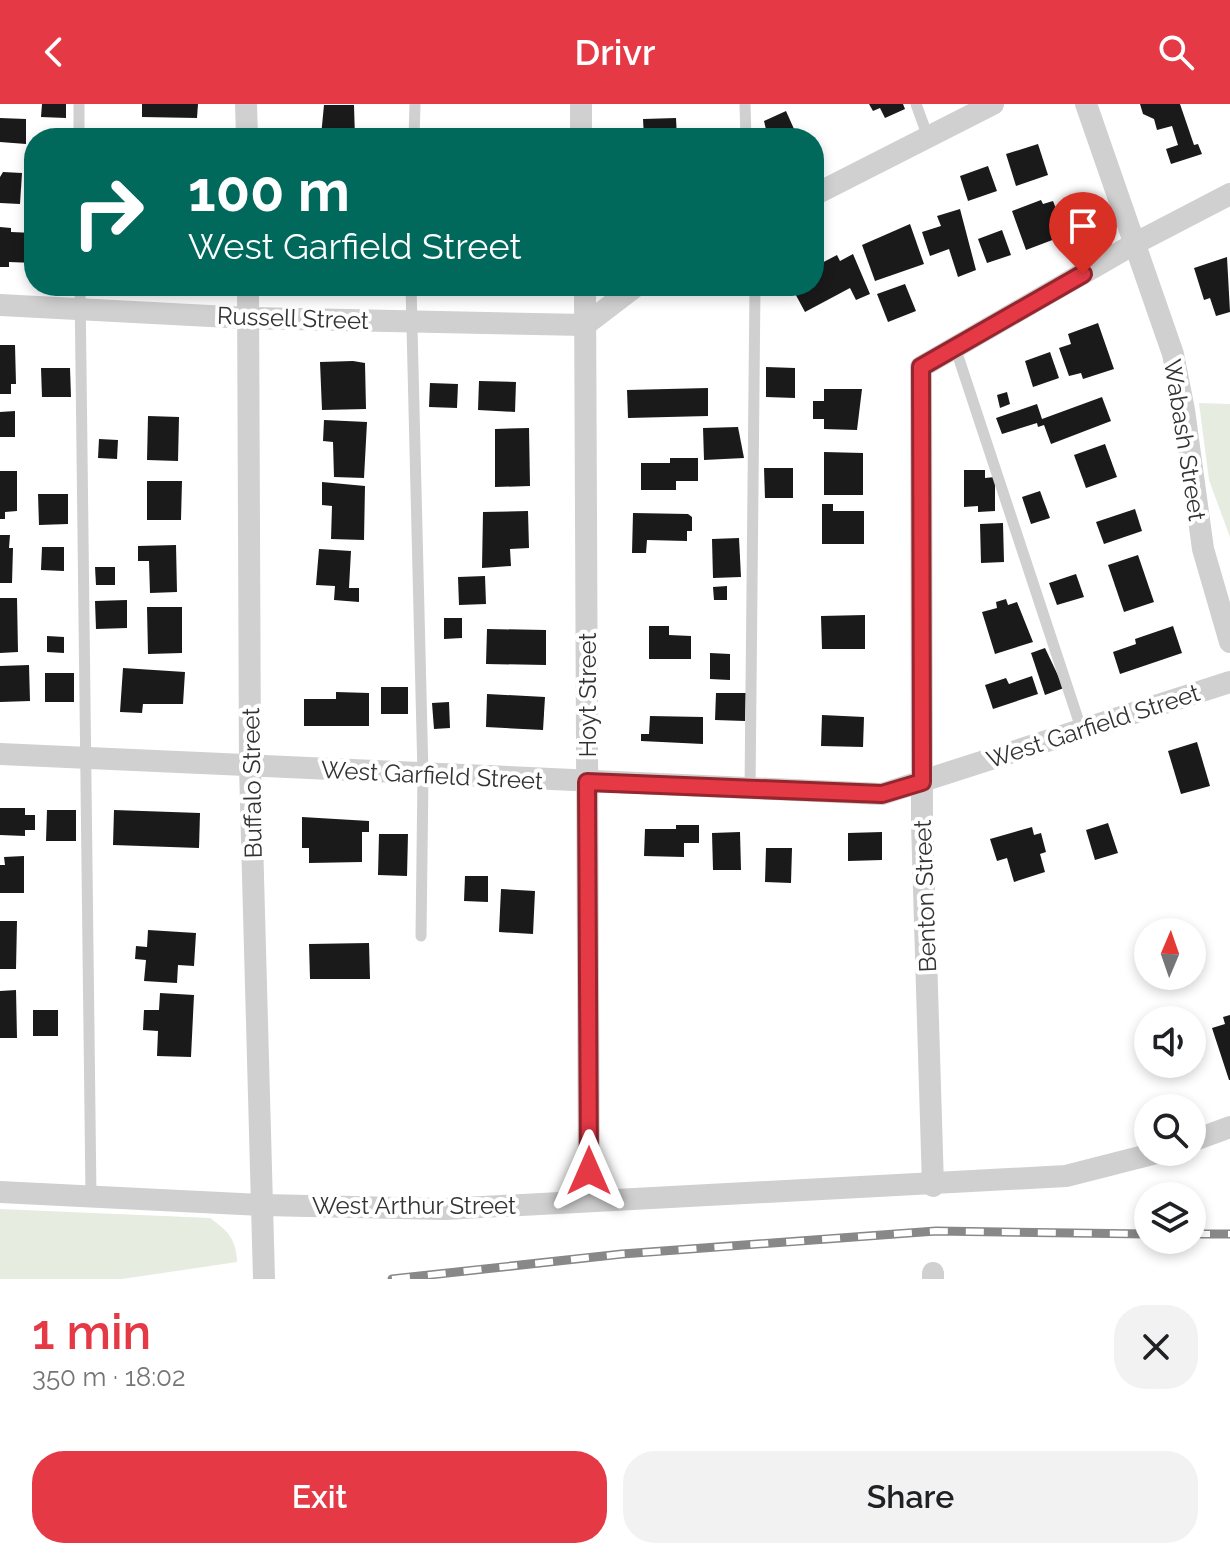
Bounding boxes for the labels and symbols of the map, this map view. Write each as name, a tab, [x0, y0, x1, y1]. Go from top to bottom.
pin	[1049, 192, 1117, 274]
street label: Russell Street	[217, 301, 369, 335]
street label: Wabash Street	[1158, 357, 1212, 523]
street label: Hoyt Street	[573, 632, 602, 758]
street label: West Garfield Street	[983, 678, 1203, 774]
street label: Buffalo Street	[236, 707, 268, 859]
street label: West Garfield Street	[320, 755, 544, 795]
street label: Benton Street	[908, 819, 942, 973]
north arrow	[1134, 918, 1206, 990]
position arrow	[547, 1129, 631, 1213]
street label: West Arthur Street	[312, 1191, 516, 1220]

